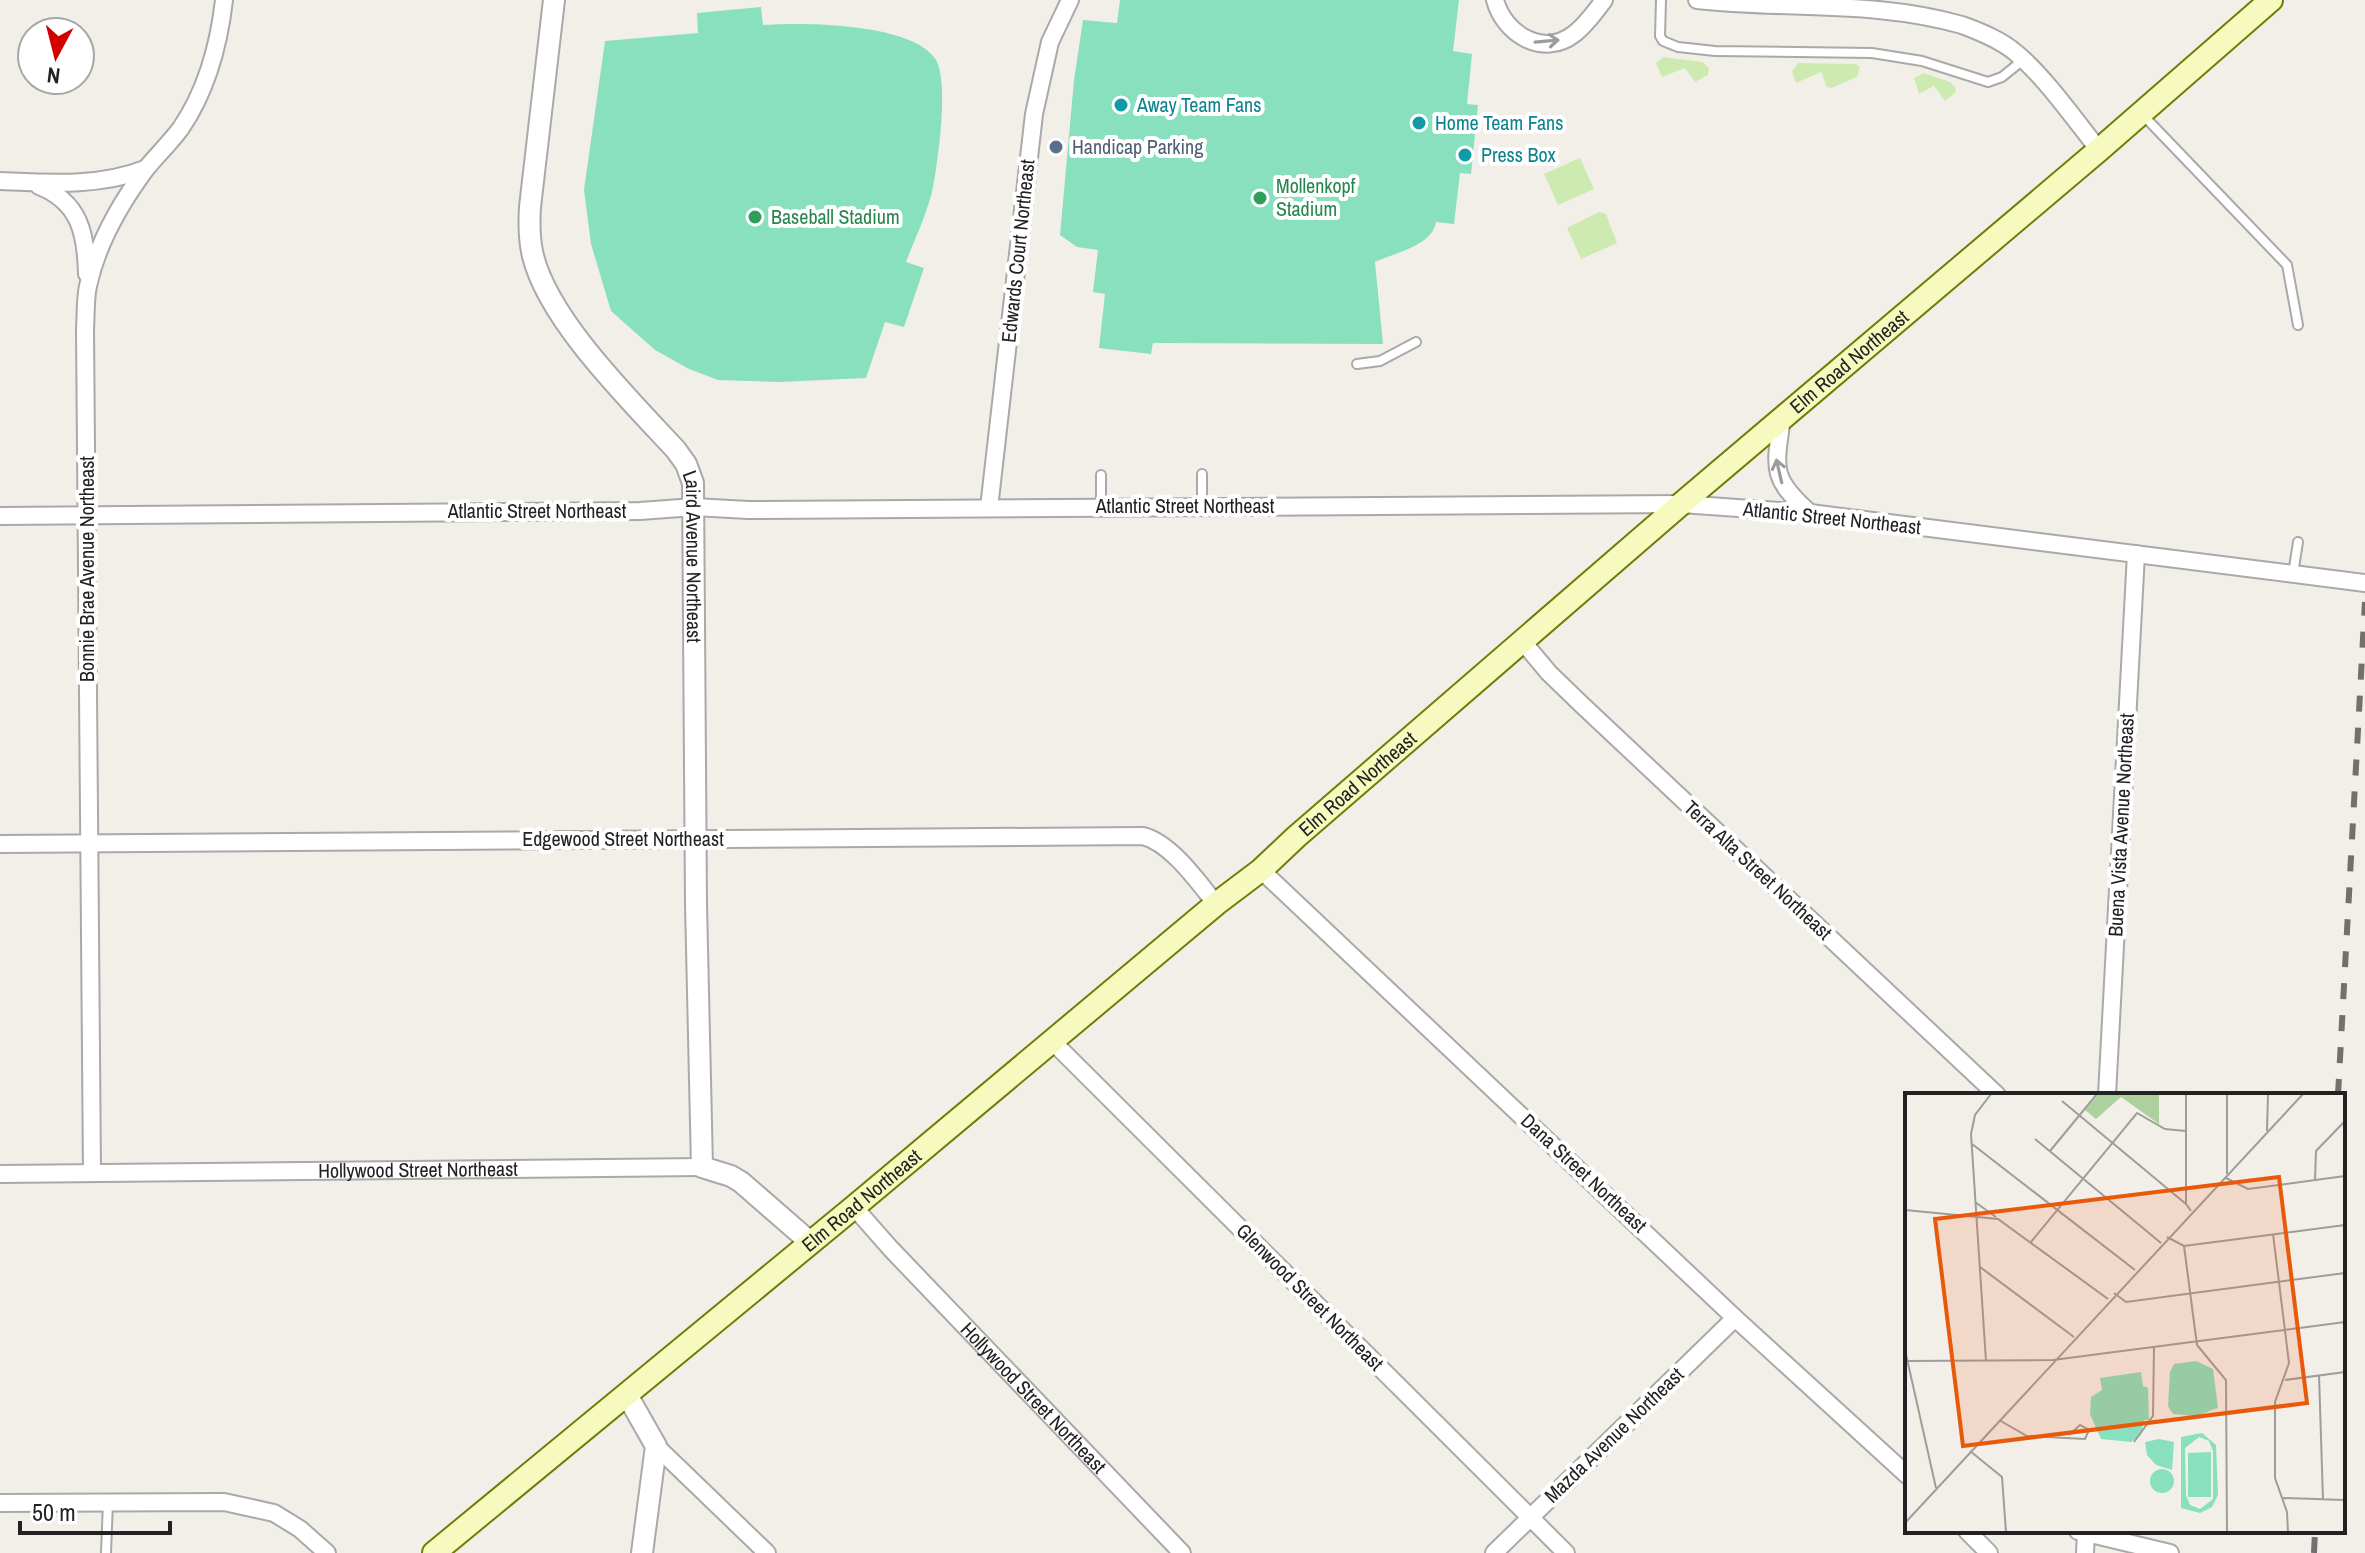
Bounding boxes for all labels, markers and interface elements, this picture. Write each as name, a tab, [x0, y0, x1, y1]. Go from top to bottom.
north arrow	[16, 16, 96, 96]
one-way arrow	[1534, 33, 1560, 48]
text: N	[45, 60, 62, 92]
place label: Away Team Fans	[1136, 91, 1261, 118]
marker: Away Team Fans	[1112, 96, 1130, 114]
place label: Home Team Fans	[1435, 109, 1563, 136]
marker: Home Team Fans	[1410, 114, 1428, 132]
place label: Handicap Parking	[1072, 133, 1203, 160]
marker: Handicap Parking	[1047, 138, 1065, 156]
place label: Press Box	[1481, 141, 1557, 168]
marker: Press Box	[1456, 146, 1474, 164]
street label: Edwards Court Northeast	[994, 158, 1041, 344]
place label: Mollenkopf Stadium	[1276, 172, 1356, 222]
marker: Mollenkopf Stadium	[1251, 189, 1269, 207]
place label: Baseball Stadium	[771, 203, 900, 230]
marker: Baseball Stadium	[746, 208, 764, 226]
street label: Elm Road Northeast	[1784, 303, 1914, 419]
street label: Bonnie Brae Avenue Northeast	[73, 456, 100, 682]
one-way arrow	[1771, 459, 1786, 484]
street label: Laird Avenue Northeast	[677, 467, 708, 643]
street label: Atlantic Street Northeast	[1095, 492, 1275, 519]
street label: Atlantic Street Northeast	[1741, 495, 1923, 540]
street label: Atlantic Street Northeast	[447, 497, 627, 524]
street label: Buena Vista Avenue Northeast	[2101, 712, 2140, 937]
street label: Elm Road Northeast	[1292, 725, 1422, 842]
street label: Terra Alta Street Northeast	[1678, 794, 1839, 946]
street label: Edgewood Street Northeast	[522, 825, 724, 852]
inset map	[1905, 1093, 2345, 1533]
street label: Dana Street Northeast	[1515, 1107, 1654, 1238]
street label: Elm Road Northeast	[796, 1142, 927, 1258]
street label: Hollywood Street Northeast	[318, 1155, 518, 1184]
street label: Glenwood Street Northeast	[1231, 1217, 1390, 1376]
street label: Hollywood Street Northeast	[955, 1316, 1113, 1479]
street label: Mazda Avenue Northeast	[1538, 1361, 1689, 1508]
scale bar	[20, 1485, 170, 1535]
text: 50 m	[32, 1496, 76, 1528]

